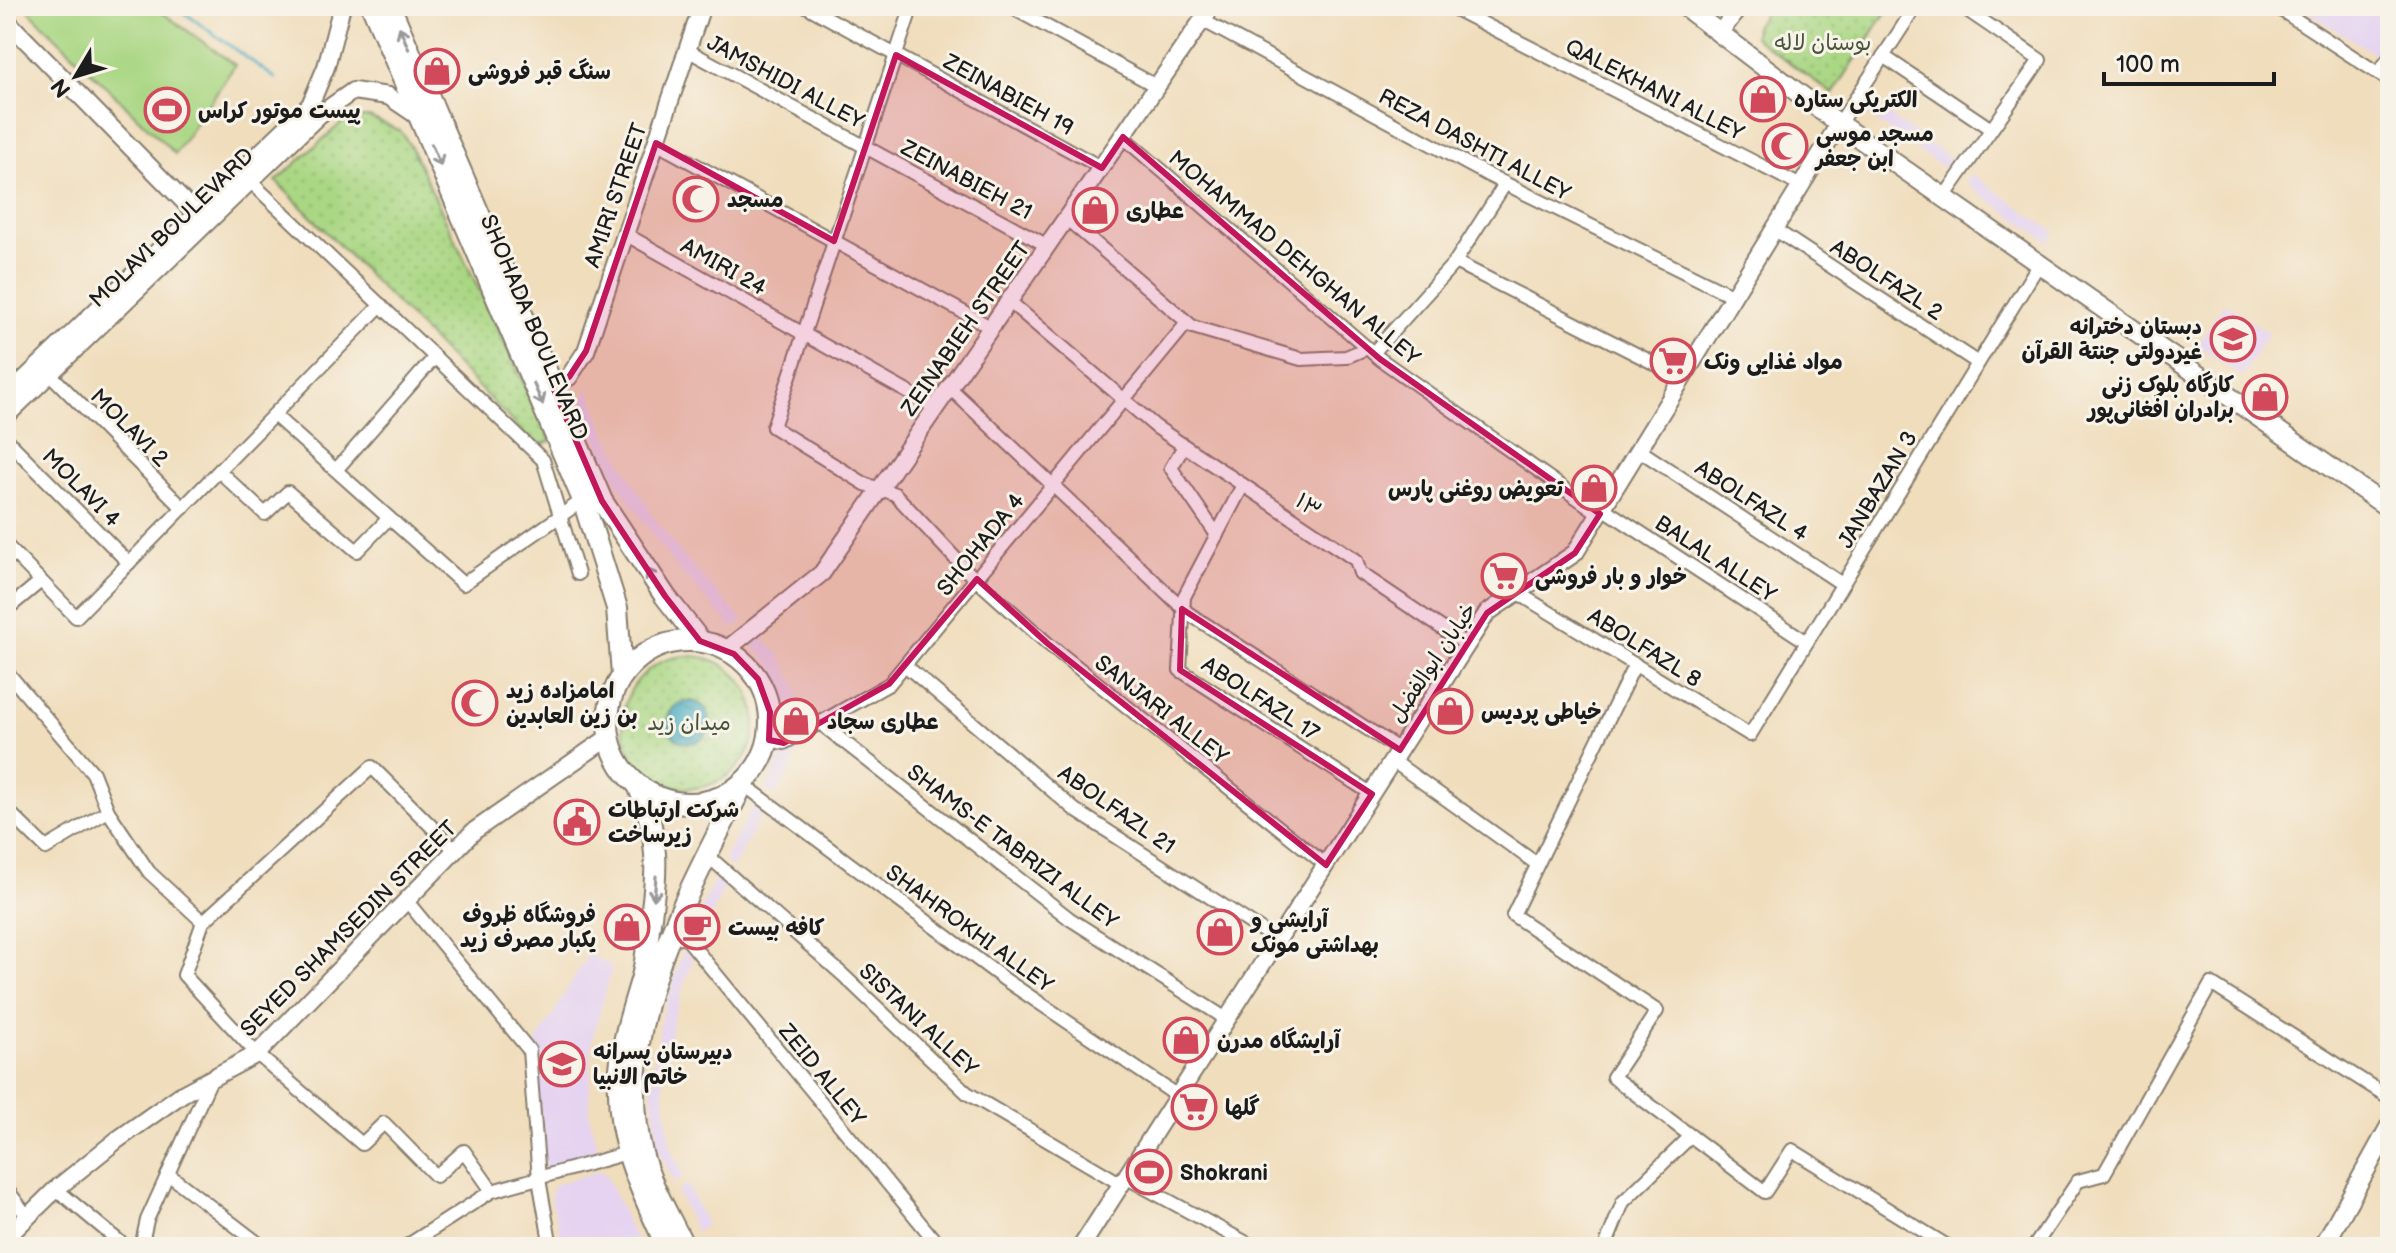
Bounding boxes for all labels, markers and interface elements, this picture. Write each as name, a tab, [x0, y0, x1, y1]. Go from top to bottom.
one-way arrow	[396, 27, 411, 51]
street label: JAMSHIDI ALLEY	[702, 30, 869, 135]
park label: بوستان لاله	[1775, 30, 1871, 57]
street label: QALEKHANI ALLEY	[1561, 34, 1748, 147]
north arrow	[36, 36, 116, 116]
scale bar	[2104, 36, 2274, 86]
shop icon: سنگ قبر فروشی	[413, 47, 461, 95]
street label: ZEINABIEH 19	[938, 48, 1078, 142]
text: 100 m	[2116, 50, 2180, 79]
place label: سنگ قبر فروشی	[468, 58, 611, 86]
text: N	[46, 73, 77, 102]
shop icon: الکتریکی ستاره	[1739, 75, 1787, 123]
street label: REZA DASHTI ALLEY	[1374, 83, 1575, 207]
sports icon: پیست موتور کراس	[143, 86, 191, 134]
place label: الکتریکی ستاره	[1794, 87, 1917, 114]
place label: پیست موتور کراس	[198, 98, 361, 125]
street label: AMIRI STREET	[579, 120, 654, 271]
place label: مسجد موسی ابن جعفر	[1814, 121, 1934, 173]
mosque icon: مسجد موسی ابن جعفر	[1761, 122, 1809, 170]
street label: ZEINABIEH 21	[895, 134, 1036, 226]
one-way arrow	[429, 142, 444, 167]
street label: MOLAVI BOULEVARD	[84, 143, 260, 314]
street label: MOHAMMAD DEHGHAN ALLEY	[1163, 145, 1425, 371]
mosque icon: مسجد	[672, 175, 720, 223]
shop icon: عطاری	[1071, 186, 1119, 234]
place label: مسجد	[727, 187, 783, 214]
place label: عطاری	[1126, 198, 1184, 225]
street label: SHOHADA BOULEVARD	[474, 211, 593, 444]
street label: AMIRI 24	[676, 233, 771, 302]
street label: ABOLFAZL 2	[1825, 234, 1947, 327]
street label: ZEINABIEH STREET	[895, 236, 1037, 422]
place label: دبستان دخترانه غیردولتی جنتة القرآن	[2021, 314, 2202, 366]
school or university icon: دبستان دخترانه غیردولتی جنتة القرآن	[2209, 315, 2257, 363]
supermarket icon: مواد غذایی ونک	[1649, 337, 1697, 385]
place label: مواد غذایی ونک	[1704, 349, 1843, 376]
place label: کارگاه بلوک زنی برادران افغانی‌پور	[2086, 371, 2234, 424]
shop icon: کارگاه بلوک زنی برادران افغانی‌پور	[2241, 373, 2289, 421]
one-way arrow	[531, 381, 546, 406]
street label: MOLAVI 2	[84, 383, 174, 473]
street label: JANBAZAN 3	[1833, 426, 1924, 553]
street label: MOLAVI 4	[36, 443, 126, 533]
street label: ABOLFAZL 4	[1690, 455, 1813, 548]
shop icon: تعویض روغنی پارس	[1570, 464, 1618, 512]
place label: تعویض روغنی پارس	[1388, 476, 1564, 503]
street label: SHOHADA 4	[932, 488, 1031, 602]
street label: ۱۳	[1290, 488, 1326, 525]
street label: BALAL ALLEY	[1649, 510, 1781, 609]
supermarket icon: خوار و بار فروشی	[1480, 552, 1528, 600]
place label: خوار و بار فروشی	[1535, 564, 1687, 591]
one-way arrow	[645, 568, 661, 590]
street label: خیابان ابوالفضل	[1383, 598, 1483, 728]
street label: ABOLFAZL 8	[1583, 603, 1706, 694]
street label: SANJARI ALLEY	[1089, 650, 1233, 771]
street label: ABOLFAZL 17	[1196, 651, 1324, 747]
place label: امامزاده زید بن زین العابدین	[506, 678, 638, 730]
mosque icon: امامزاده زید بن زین العابدین	[451, 679, 499, 727]
shop icon: خیاطی پردیس	[1426, 687, 1474, 735]
shop icon: عطاری سجاد	[772, 697, 820, 745]
place label: خیاطی پردیس	[1481, 699, 1601, 726]
place label: عطاری سجاد	[827, 709, 939, 736]
park label: میدان زید	[647, 710, 731, 737]
street label: SHAMS-E TABRIZI ALLEY	[901, 759, 1123, 935]
street label: ABOLFAZL 21	[1052, 760, 1180, 860]
place label: شرکت ارتباطات زیرساخت	[608, 797, 739, 849]
public building icon: شرکت ارتباطات زیرساخت	[553, 798, 601, 846]
street label: SEYED SHAMSEDIN STREET	[235, 815, 463, 1043]
street label: SHAHROKHI ALLEY	[880, 859, 1058, 999]
one-way arrow	[647, 874, 662, 901]
place label: فروشگاه ظروف یکبار مصرف زید	[460, 901, 596, 954]
shop icon: فروشگاه ظروف یکبار مصرف زید	[603, 903, 651, 951]
cafe icon: کافه بیست	[673, 903, 721, 951]
place label: آرایشی و بهداشتی مونک	[1249, 907, 1379, 959]
shop icon: آرایشی و بهداشتی مونک	[1196, 908, 1244, 956]
place label: کافه بیست	[728, 915, 825, 942]
street label: SISTANI ALLEY	[853, 958, 983, 1082]
shop icon: آرایشگاه مدرن	[1162, 1016, 1210, 1064]
street label: ZEID ALLEY	[772, 1018, 871, 1131]
place label: آرایشگاه مدرن	[1217, 1027, 1341, 1055]
place label: دبیرستان پسرانه خاتم الانبیا	[593, 1039, 733, 1093]
school or university icon: دبیرستان پسرانه خاتم الانبیا	[538, 1040, 586, 1088]
supermarket icon: گلها	[1170, 1083, 1218, 1131]
place label: گلها	[1225, 1094, 1260, 1122]
sports icon: Shokrani	[1125, 1148, 1173, 1196]
place label: Shokrani	[1180, 1160, 1268, 1187]

